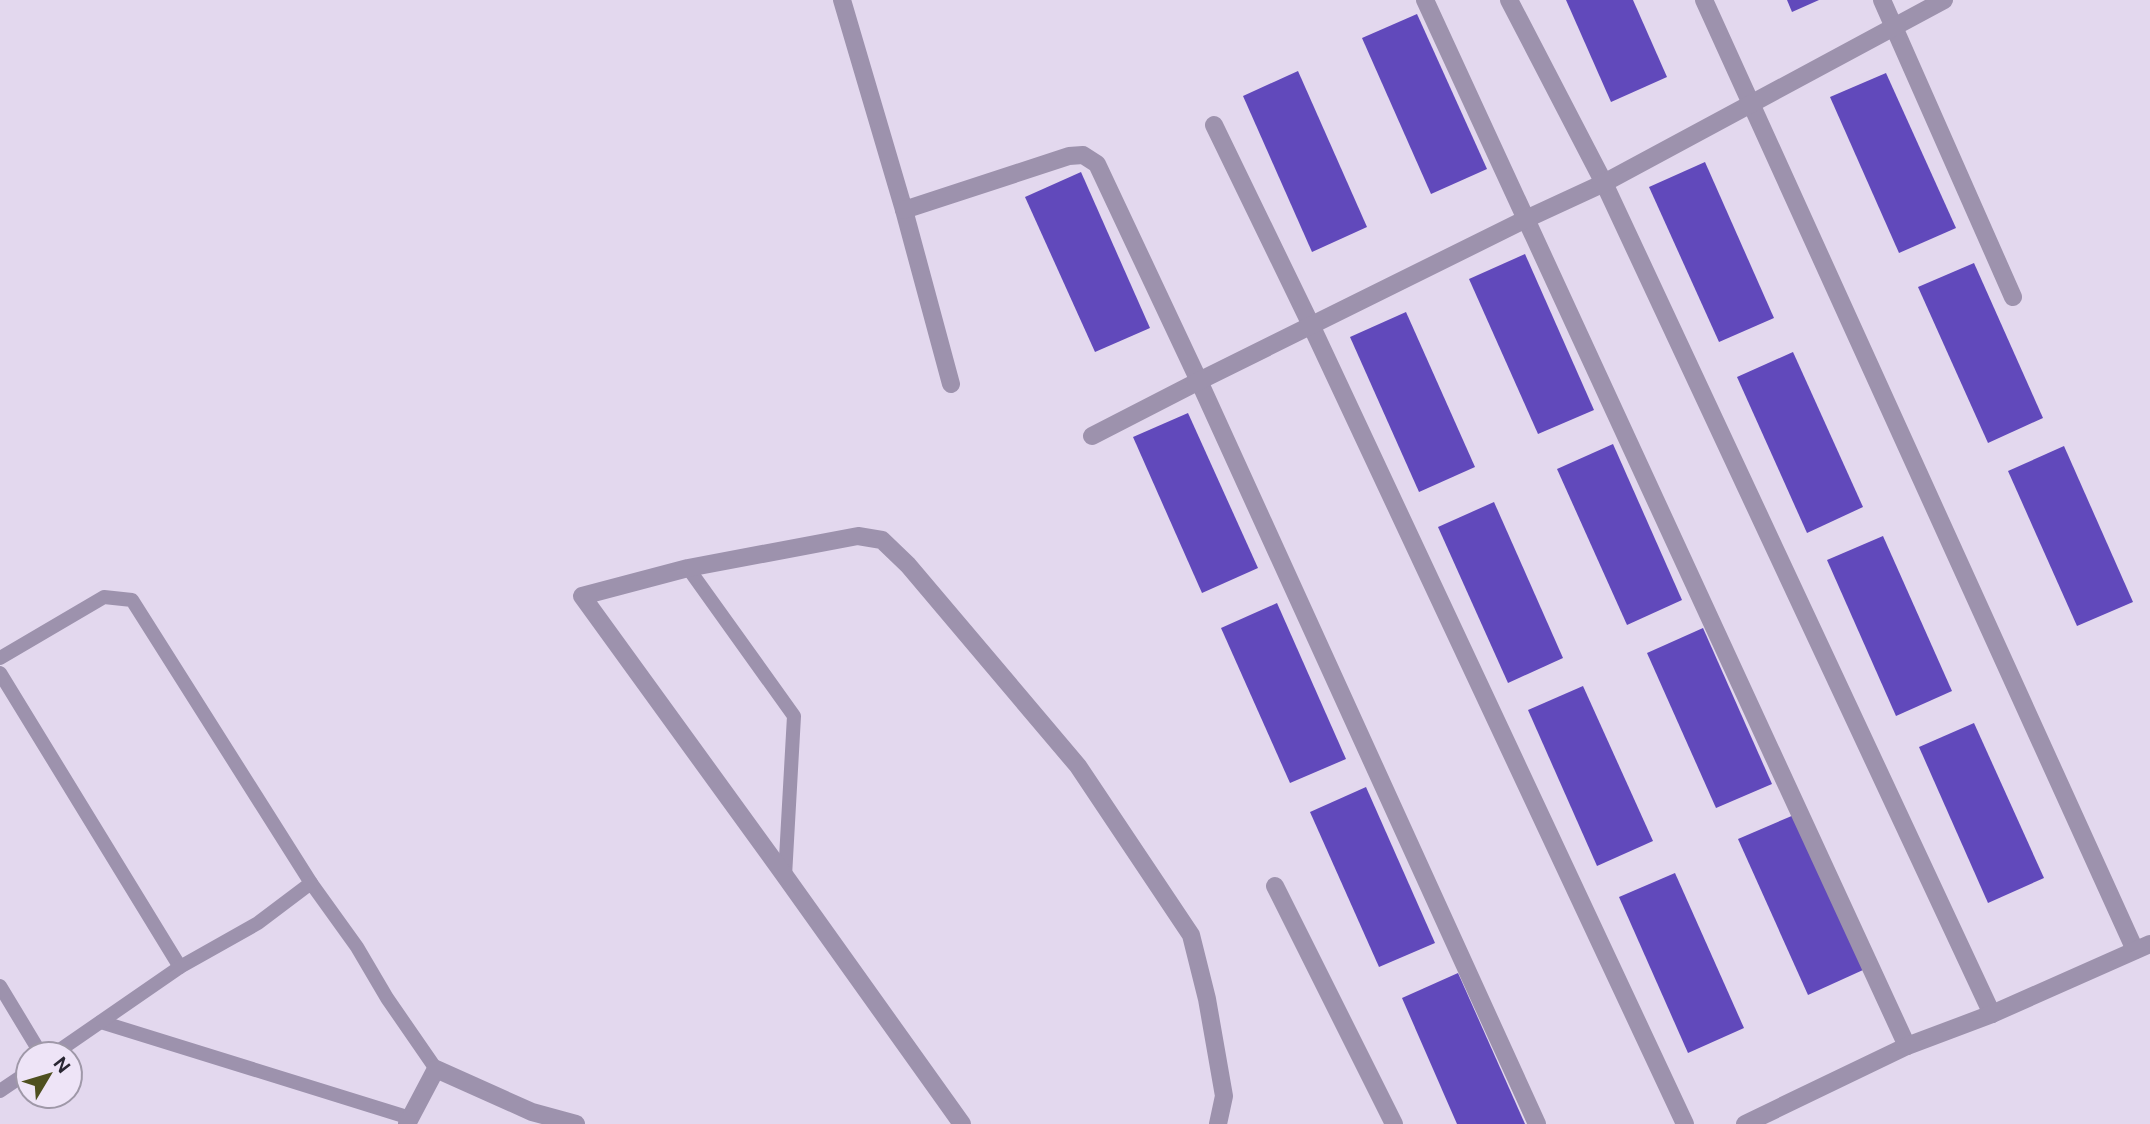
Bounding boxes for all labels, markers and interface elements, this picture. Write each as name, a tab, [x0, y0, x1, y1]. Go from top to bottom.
north arrow	[14, 1040, 84, 1110]
text: N	[48, 1052, 76, 1078]

